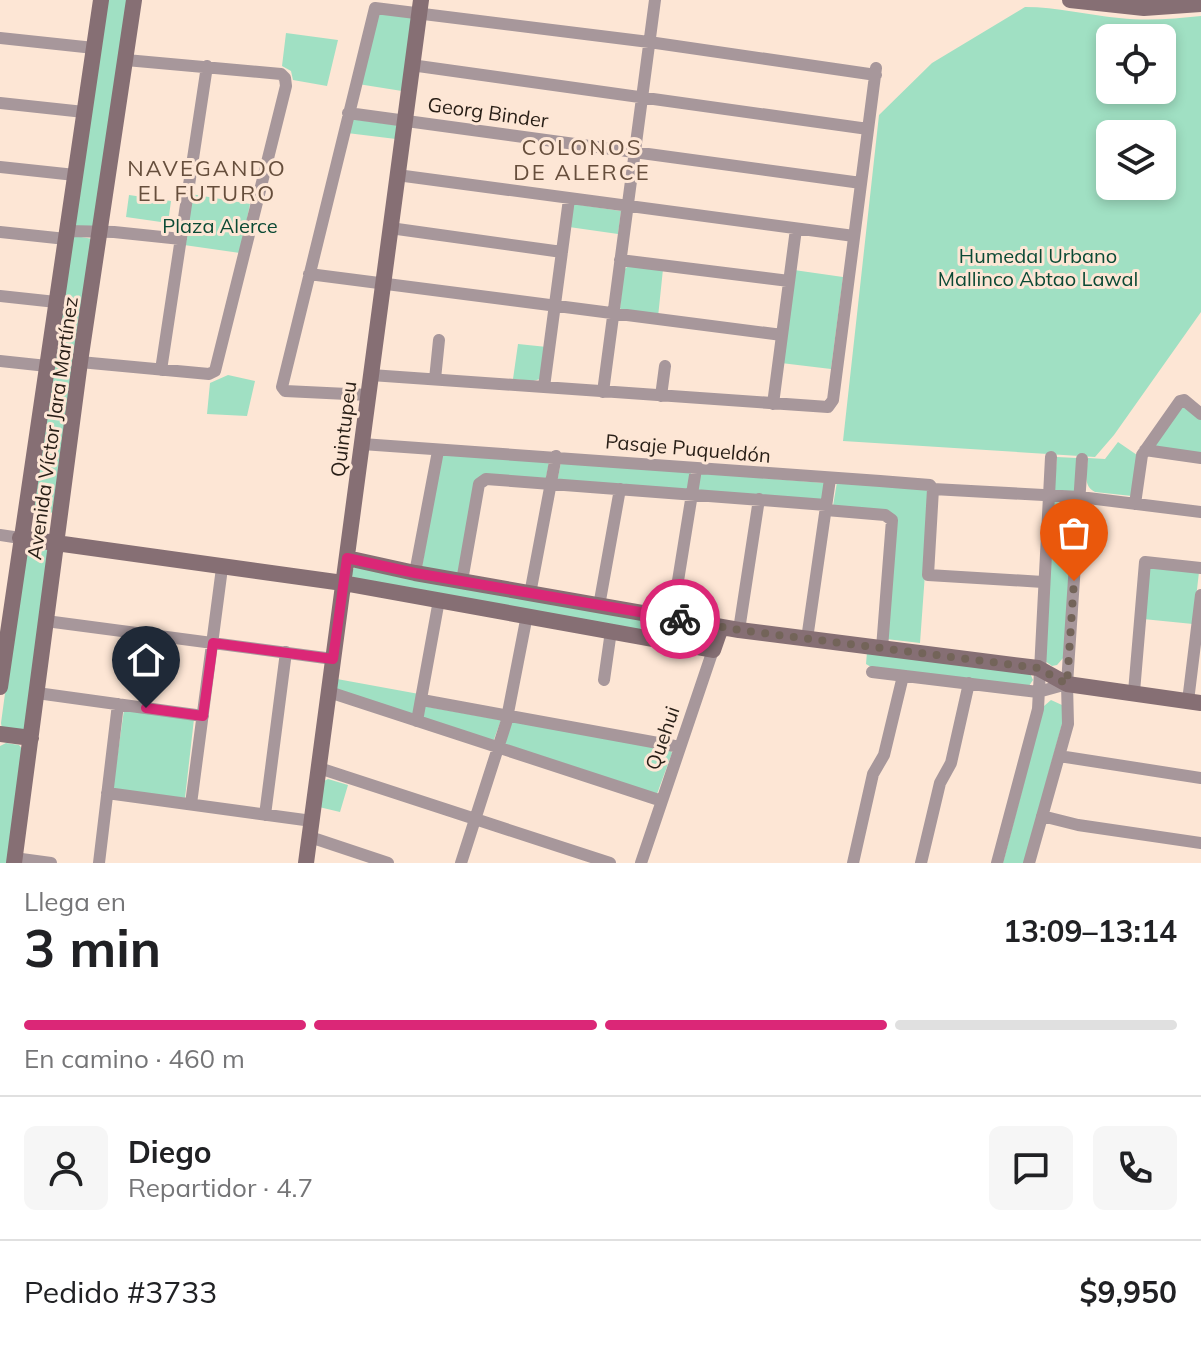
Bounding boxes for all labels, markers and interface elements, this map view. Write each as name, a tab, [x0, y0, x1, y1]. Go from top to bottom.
map controls	[1096, 24, 1176, 200]
button: locate	[1096, 24, 1176, 104]
street label: Georg Binder	[426, 91, 551, 133]
button: layers	[1096, 120, 1176, 200]
district label: COLONOS DE ALERCE	[513, 133, 651, 186]
district label: NAVEGANDO EL FUTURO	[127, 154, 287, 207]
park label: Plaza Alerce	[162, 213, 278, 238]
park label: Humedal Urbano Mallinco Abtao Lawal	[938, 243, 1138, 291]
street label: Avenida Víctor Jara Martínez	[21, 295, 83, 561]
street label: Quintupeu	[325, 380, 361, 478]
street label: Pasaje Puqueldón	[604, 428, 772, 468]
pin	[1040, 499, 1108, 581]
icon: bag	[1052, 511, 1096, 555]
courier	[640, 579, 720, 659]
icon: bike	[658, 597, 702, 641]
pin	[112, 626, 180, 708]
icon: home	[124, 638, 168, 682]
street label: Quehui	[639, 703, 685, 773]
text: Llega en	[24, 885, 126, 918]
text: 13:09–13:14	[1003, 912, 1177, 950]
text: 3 min	[24, 915, 161, 980]
text: En camino · 460 m	[24, 1042, 245, 1075]
button: person	[24, 1126, 108, 1210]
button: chat	[989, 1126, 1073, 1210]
button: phone	[1093, 1126, 1177, 1210]
text: Diego	[128, 1133, 212, 1171]
text: Repartidor · 4.7	[128, 1171, 313, 1204]
text: Pedido #3733	[24, 1273, 217, 1311]
text: $9,950	[1080, 1273, 1177, 1311]

